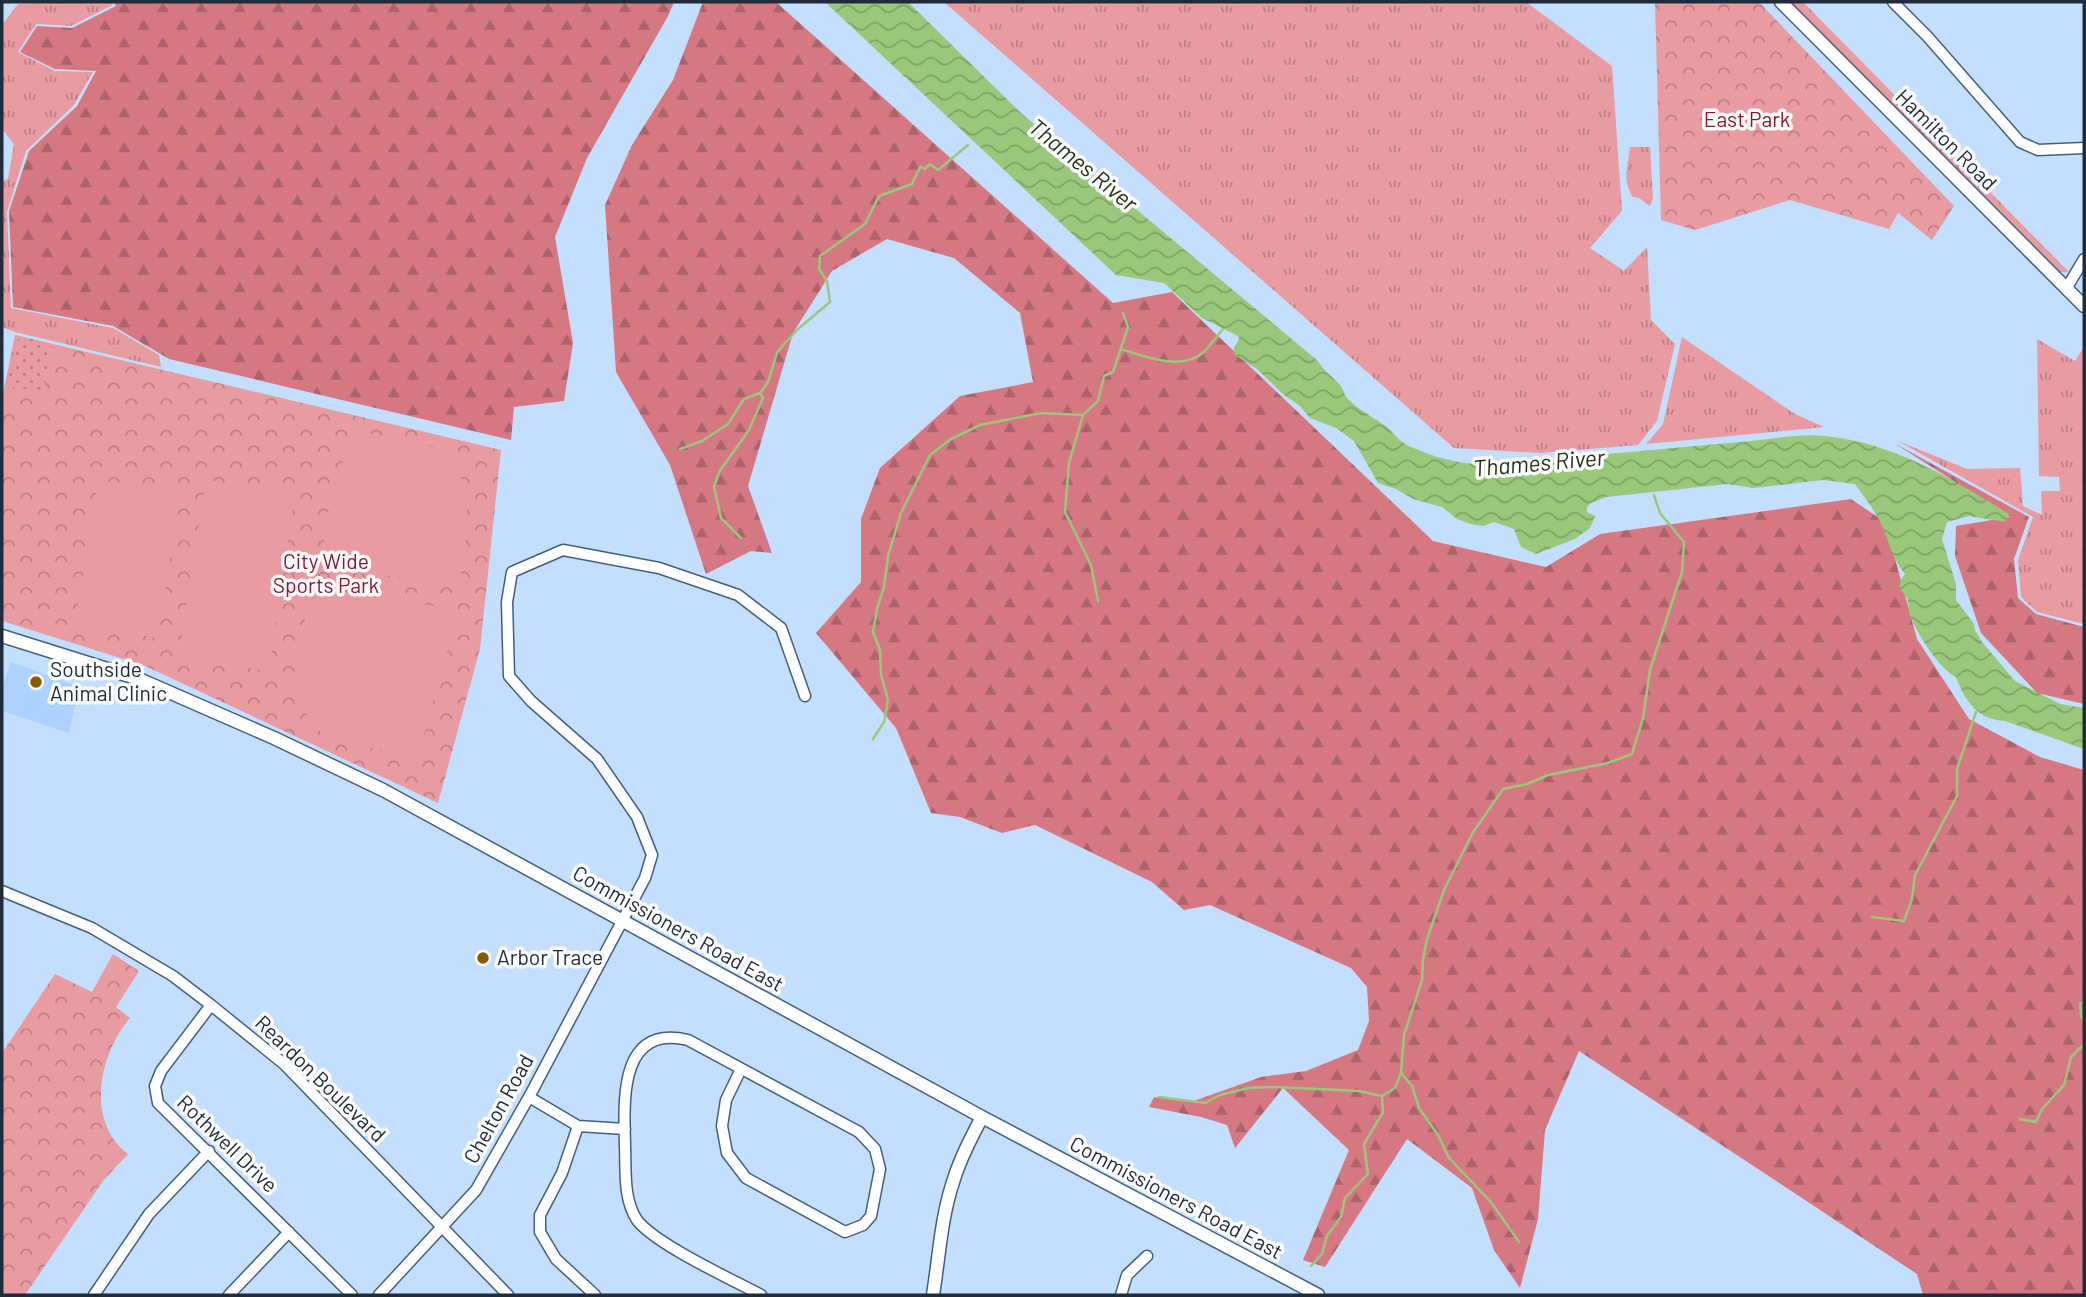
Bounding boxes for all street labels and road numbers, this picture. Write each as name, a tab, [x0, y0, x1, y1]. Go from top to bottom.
street label: Hamilton Road	[1891, 83, 2003, 195]
street label: Commissioners Road East	[569, 859, 788, 996]
street label: Reardon Boulevard	[251, 1009, 391, 1147]
street label: Chelton Road	[458, 1049, 538, 1167]
street label: Rothwell Drive	[173, 1089, 283, 1197]
street label: Commissioners Road East	[1066, 1130, 1287, 1263]

